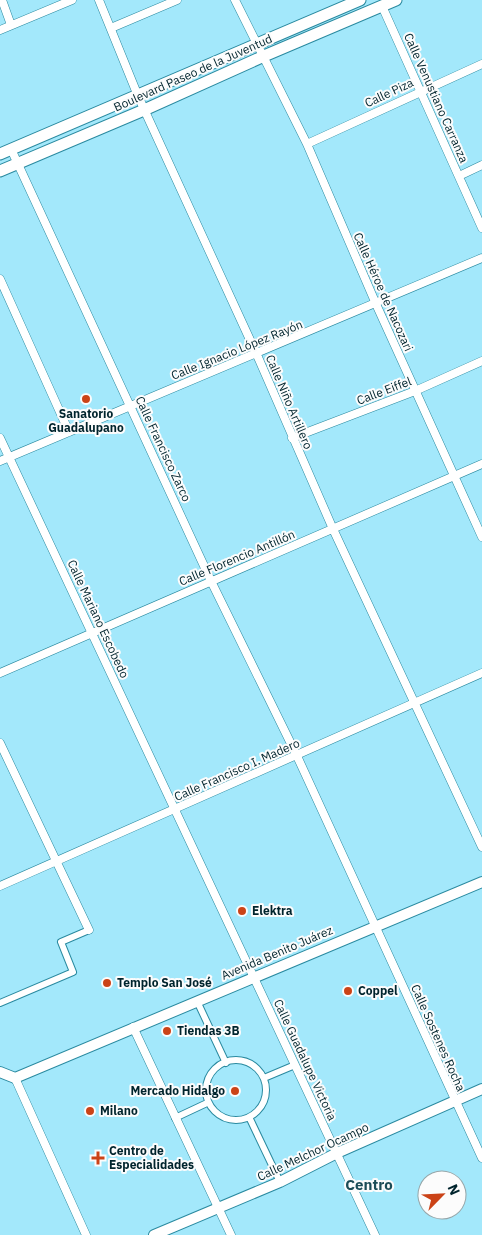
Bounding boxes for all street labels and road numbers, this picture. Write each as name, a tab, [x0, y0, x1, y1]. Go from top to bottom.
street label: Boulevard Paseo de la Juventud	[111, 31, 274, 114]
street label: Calle Venustiano Carranza	[401, 31, 472, 166]
street label: Calle Piza	[362, 75, 416, 110]
street label: Calle Héroe de Nacozari	[350, 230, 416, 354]
street label: Calle Ignacio López Rayón	[169, 316, 305, 383]
street label: Calle Niño Artillero	[263, 352, 316, 452]
street label: Calle Eiffel	[354, 373, 413, 408]
street label: Calle Francisco Zarco	[132, 394, 195, 504]
street label: Calle Florencio Antillón	[177, 526, 297, 589]
street label: Calle Mariano Escobedo	[64, 557, 133, 681]
street label: Calle Francisco I. Madero	[172, 735, 302, 804]
street label: Avenida Benito Juárez	[219, 922, 335, 983]
street label: Calle Sostenes Rocha	[408, 982, 469, 1094]
street label: Calle Guadalupe Victoria	[271, 997, 340, 1123]
street label: Calle Melchor Ocampo	[255, 1119, 371, 1184]

